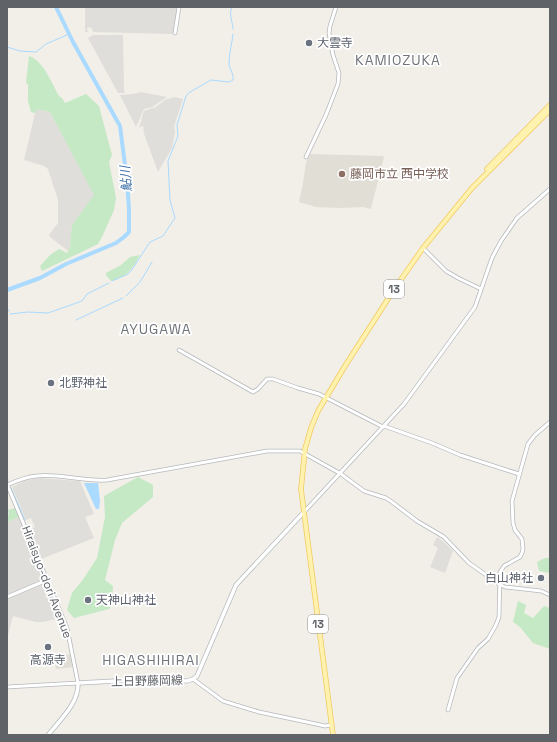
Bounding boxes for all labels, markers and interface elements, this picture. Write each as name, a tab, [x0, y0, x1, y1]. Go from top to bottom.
place label: 大雲寺	[317, 35, 353, 51]
marker: 大雲寺	[304, 38, 314, 48]
district label: KAMIOZUKA	[355, 51, 441, 69]
water label: 鮎川	[116, 163, 136, 193]
place label: 藤岡市立 西中学校	[350, 166, 449, 182]
marker: 藤岡市立 西中学校	[337, 169, 347, 179]
road number: 13	[384, 280, 404, 298]
district label: AYUGAWA	[120, 320, 192, 338]
place label: 北野神社	[59, 375, 107, 391]
marker: 北野神社	[46, 378, 56, 388]
street label: Hiraisyo-dori Avenue	[18, 523, 76, 641]
place label: 白山神社	[485, 570, 533, 586]
marker: 白山神社	[536, 573, 546, 583]
place label: 天神山神社	[96, 592, 156, 608]
marker: 天神山神社	[83, 595, 93, 605]
road number: 13	[308, 615, 328, 633]
marker: 高源寺	[43, 642, 53, 652]
district label: HIGASHIHIRAI	[102, 651, 200, 669]
place label: 高源寺	[30, 652, 66, 668]
street label: 上日野藤岡線	[111, 672, 183, 690]

